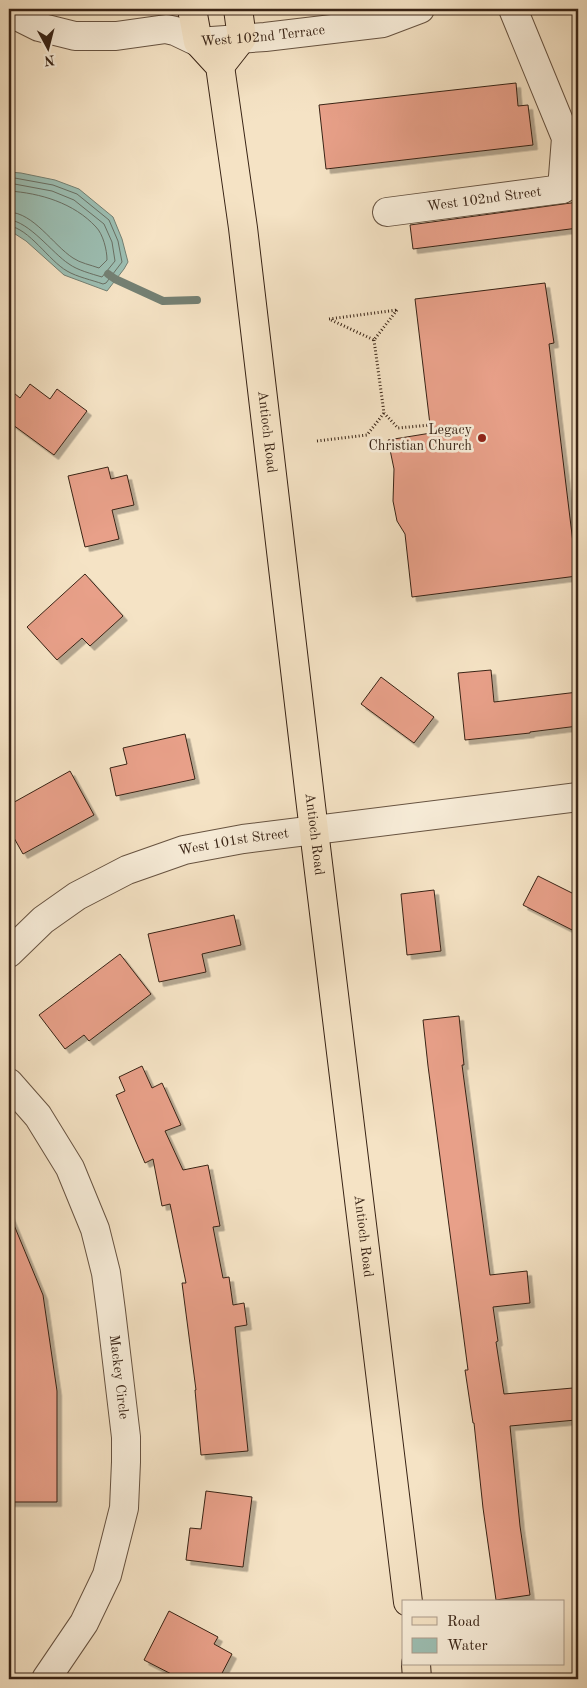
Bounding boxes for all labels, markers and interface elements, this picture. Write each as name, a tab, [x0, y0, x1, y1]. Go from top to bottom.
north arrow	[22, 22, 72, 72]
street label: West 102nd Terrace	[200, 23, 326, 49]
text: N	[43, 52, 56, 68]
street label: West 102nd Street	[426, 185, 542, 214]
street label: Antioch Road	[255, 390, 279, 474]
place label: Legacy Christian Church	[368, 423, 473, 453]
marker: Legacy Christian Church	[476, 432, 488, 444]
street label: Antioch Road	[303, 792, 326, 876]
street label: West 101st Street	[177, 826, 290, 858]
street label: Antioch Road	[351, 1194, 375, 1278]
street label: Mackey Circle	[107, 1334, 131, 1420]
legend	[402, 1600, 564, 1666]
text: Road	[447, 1615, 481, 1630]
text: Water	[447, 1639, 488, 1654]

